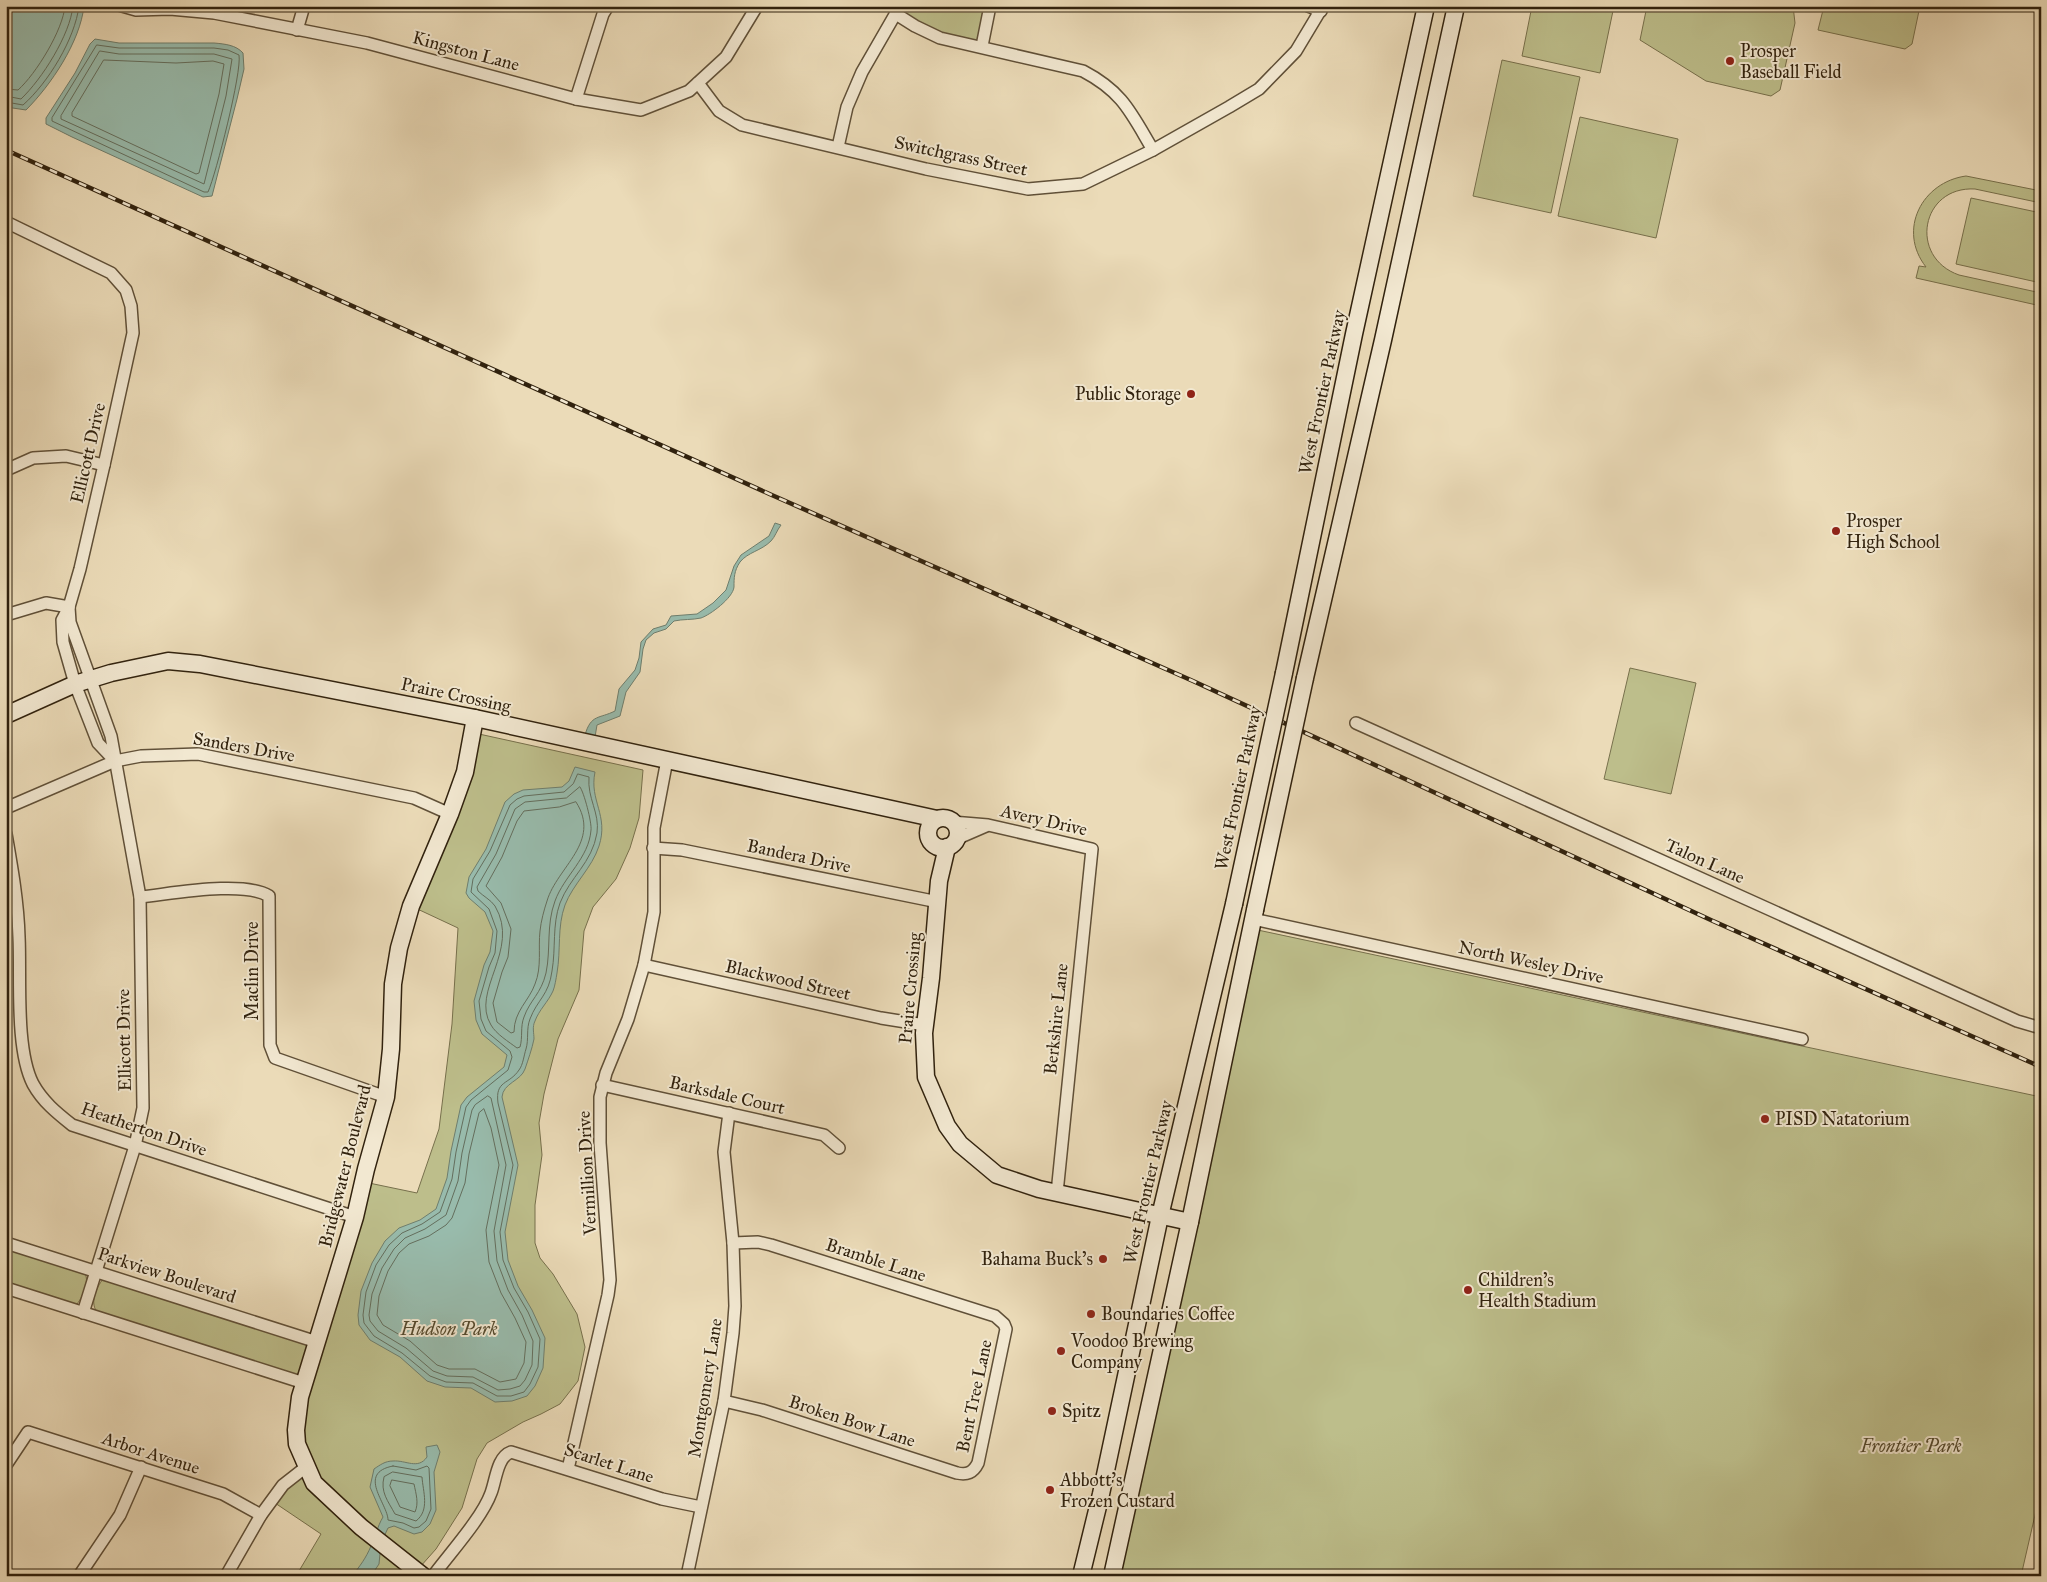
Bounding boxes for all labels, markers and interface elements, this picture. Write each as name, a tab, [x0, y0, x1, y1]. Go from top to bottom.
street label: Kingston Lane	[410, 26, 522, 77]
place label: Prosper Baseball Field	[1740, 40, 1842, 83]
marker: Prosper Baseball Field	[1724, 55, 1736, 67]
street label: Switchgrass Street	[892, 131, 1030, 182]
street label: West Frontier Parkway	[1294, 307, 1350, 476]
place label: Public Storage	[1075, 383, 1181, 406]
marker: Public Storage	[1185, 388, 1197, 400]
street label: Ellicott Drive	[66, 401, 110, 505]
place label: Prosper High School	[1846, 510, 1940, 554]
marker: Prosper High School	[1830, 525, 1842, 537]
street label: Praire Crossing	[399, 673, 514, 718]
street label: West Frontier Parkway	[1210, 703, 1266, 872]
street label: Sanders Drive	[191, 727, 297, 767]
street label: Avery Drive	[998, 799, 1089, 841]
street label: Bandera Drive	[745, 834, 853, 878]
street label: Talon Lane	[1662, 834, 1748, 888]
street label: Maclin Drive	[241, 922, 263, 1020]
street label: Praire Crossing	[894, 931, 927, 1045]
street label: North Wesley Drive	[1456, 936, 1606, 988]
street label: Blackwood Street	[723, 955, 853, 1005]
street label: Berkshire Lane	[1039, 962, 1073, 1076]
street label: Ellicott Drive	[112, 989, 136, 1091]
street label: Barksdale Court	[667, 1071, 788, 1119]
street label: Bridgewater Boulevard	[314, 1082, 377, 1250]
street label: Heatherton Drive	[78, 1097, 210, 1161]
street label: West Frontier Parkway	[1119, 1098, 1178, 1266]
place label: PISD Natatorium	[1775, 1108, 1910, 1130]
street label: Vermillion Drive	[573, 1110, 601, 1237]
marker: PISD Natatorium	[1759, 1113, 1771, 1125]
street label: Bramble Lane	[823, 1233, 929, 1287]
street label: Parkview Boulevard	[95, 1242, 239, 1308]
place label: Bahama Buck's	[981, 1248, 1093, 1270]
marker: Bahama Buck's	[1097, 1253, 1109, 1265]
place label: Children's Health Stadium	[1478, 1269, 1596, 1312]
marker: Children's Health Stadium	[1462, 1284, 1474, 1296]
place label: Boundaries Coffee	[1101, 1303, 1235, 1325]
marker: Boundaries Coffee	[1085, 1308, 1097, 1320]
street label: Montgomery Lane	[683, 1317, 728, 1459]
park label: Hudson Park	[399, 1318, 498, 1340]
place label: Voodoo Brewing Company	[1070, 1330, 1193, 1373]
street label: Bent Tree Lane	[951, 1338, 997, 1454]
marker: Voodoo Brewing Company	[1055, 1345, 1067, 1357]
street label: Broken Bow Lane	[786, 1390, 918, 1452]
place label: Spitz	[1062, 1400, 1101, 1422]
marker: Spitz	[1046, 1405, 1058, 1417]
street label: Arbor Avenue	[98, 1427, 203, 1479]
park label: Frontier Park	[1859, 1435, 1962, 1457]
street label: Scarlet Lane	[561, 1438, 657, 1488]
place label: Abbott's Frozen Custard	[1059, 1469, 1175, 1512]
marker: Abbott's Frozen Custard	[1044, 1484, 1056, 1496]

